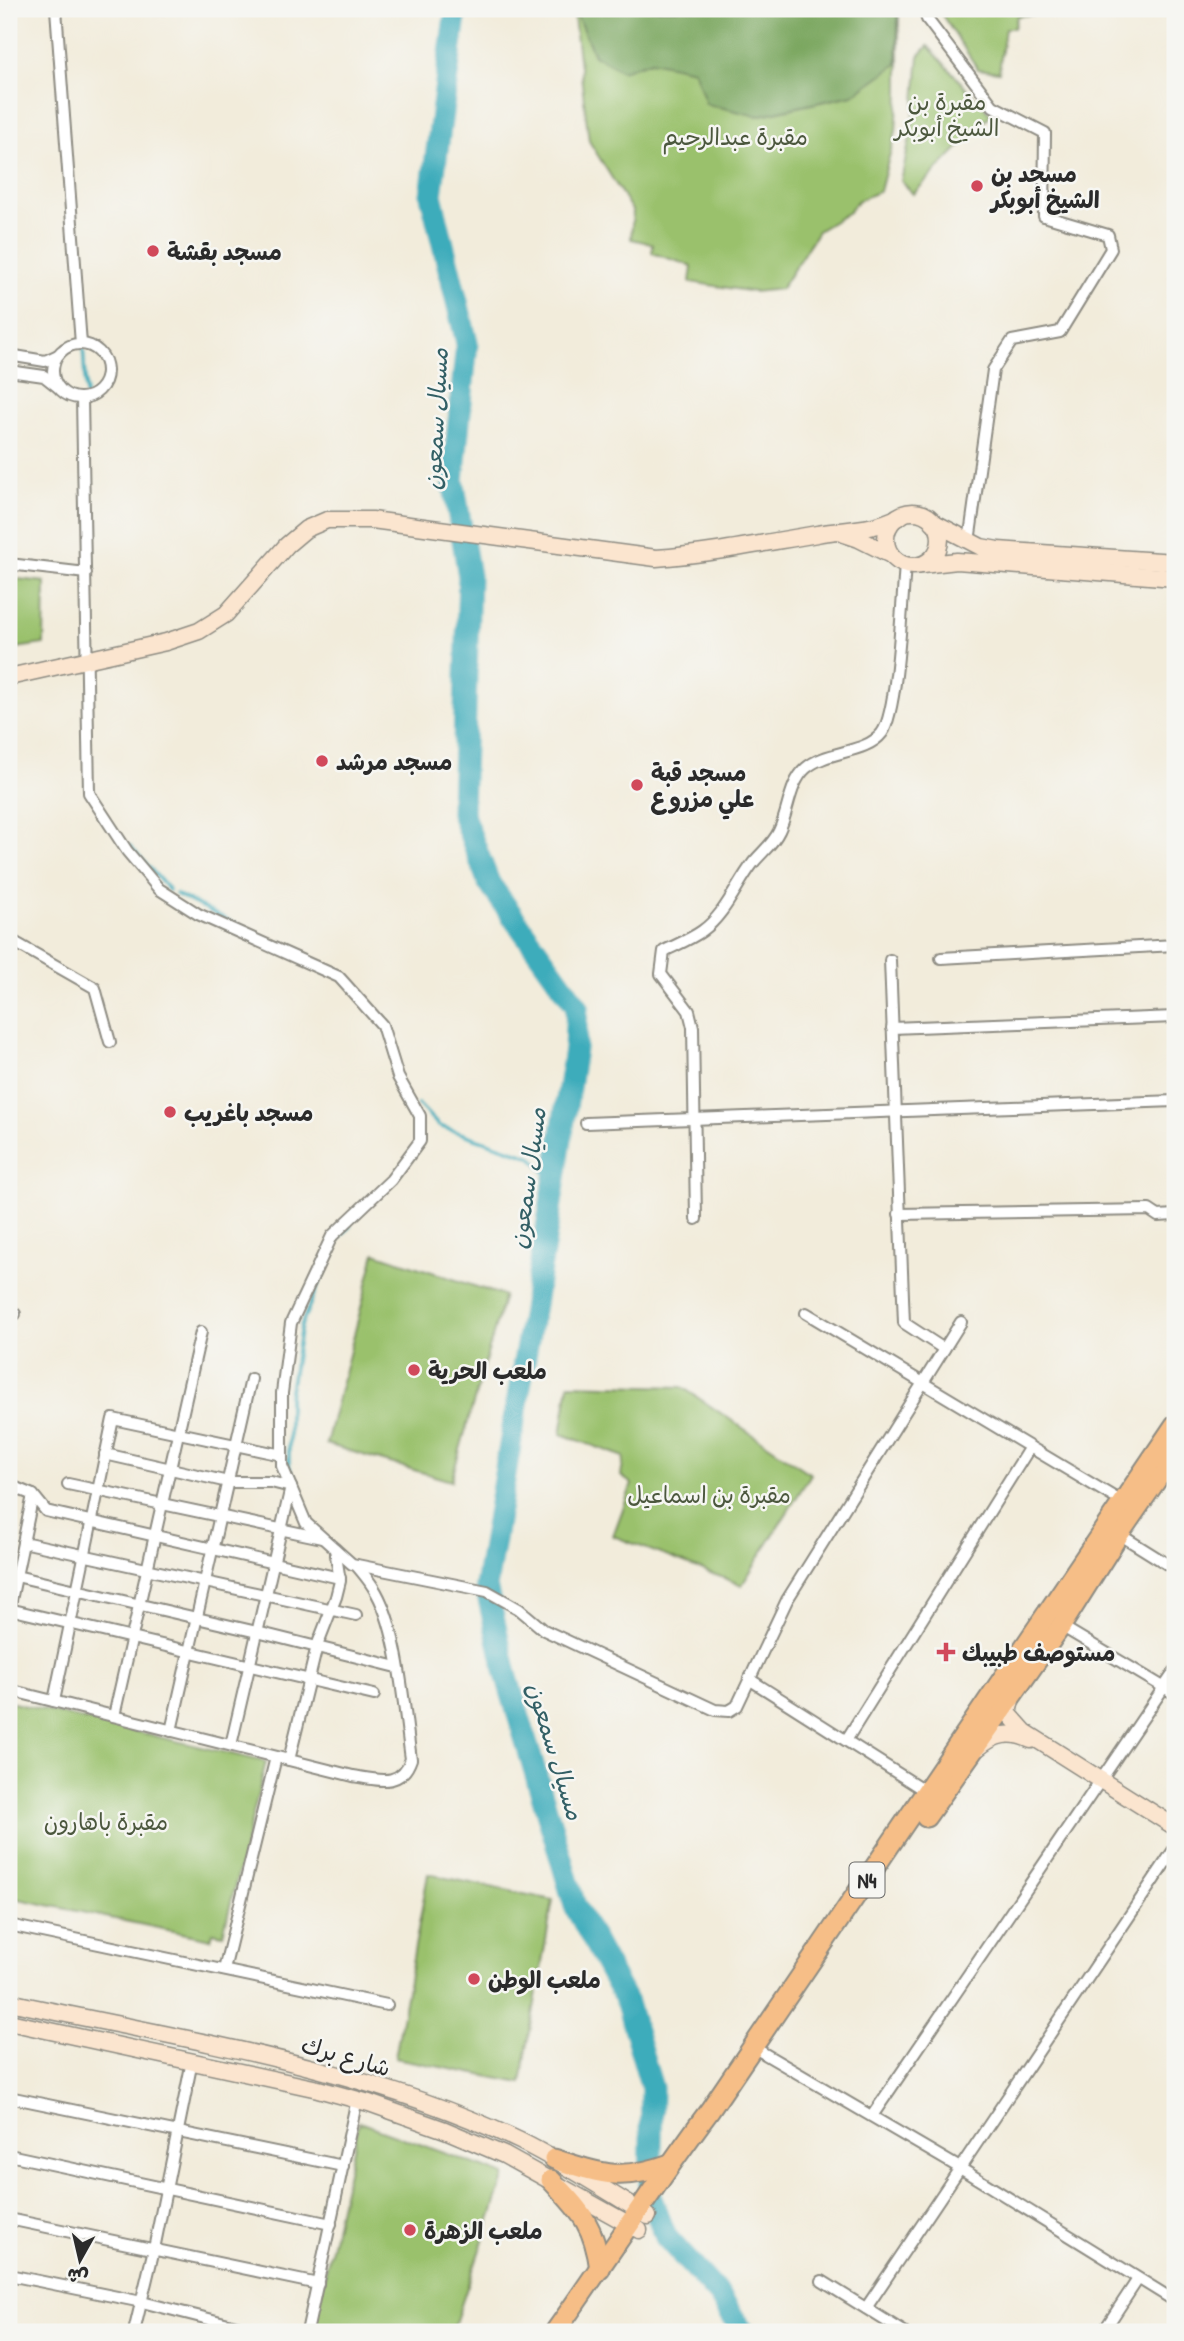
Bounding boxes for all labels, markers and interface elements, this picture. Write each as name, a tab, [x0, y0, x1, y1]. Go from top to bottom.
park label: مقبرة بن الشيخ أبوبكر	[893, 86, 999, 144]
park label: مقبرة عبدالرحيم	[662, 121, 808, 155]
place label: مسجد بن الشيخ أبوبكر	[989, 158, 1100, 215]
marker: مسجد بن الشيخ أبوبكر	[969, 178, 985, 194]
place label: مسجد بقشة	[167, 236, 282, 267]
marker: مسجد بقشة	[145, 243, 161, 259]
water label: مسيال سمعون	[415, 347, 456, 491]
place label: مسجد مرشد	[336, 746, 452, 777]
marker: مسجد مرشد	[314, 753, 330, 769]
place label: مسجد قبة علي مزروع	[651, 757, 754, 820]
marker: مسجد قبة علي مزروع	[629, 777, 645, 793]
place label: مسجد باغريب	[184, 1097, 313, 1128]
marker: مسجد باغريب	[162, 1104, 178, 1120]
water label: مسيال سمعون	[501, 1105, 554, 1251]
place label: ملعب الحرية	[428, 1355, 547, 1386]
marker: ملعب الحرية	[406, 1362, 422, 1378]
park label: مقبرة بن اسماعيل	[627, 1479, 791, 1510]
place label: مستوصف طبيبك	[962, 1637, 1115, 1668]
marker: مستوصف طبيبك	[936, 1642, 956, 1662]
water label: مسيال سمعون	[519, 1678, 592, 1824]
park label: مقبرة باهارون	[44, 1806, 168, 1837]
road number: N4	[850, 1862, 884, 1898]
place label: ملعب الوطن	[488, 1964, 601, 1995]
marker: ملعب الوطن	[466, 1971, 482, 1987]
street label: شارع برك	[298, 2029, 394, 2084]
place label: ملعب الزهرة	[424, 2215, 543, 2246]
marker: ملعب الزهرة	[402, 2222, 418, 2238]
north arrow	[46, 2226, 116, 2296]
text: ش	[65, 2262, 90, 2291]

